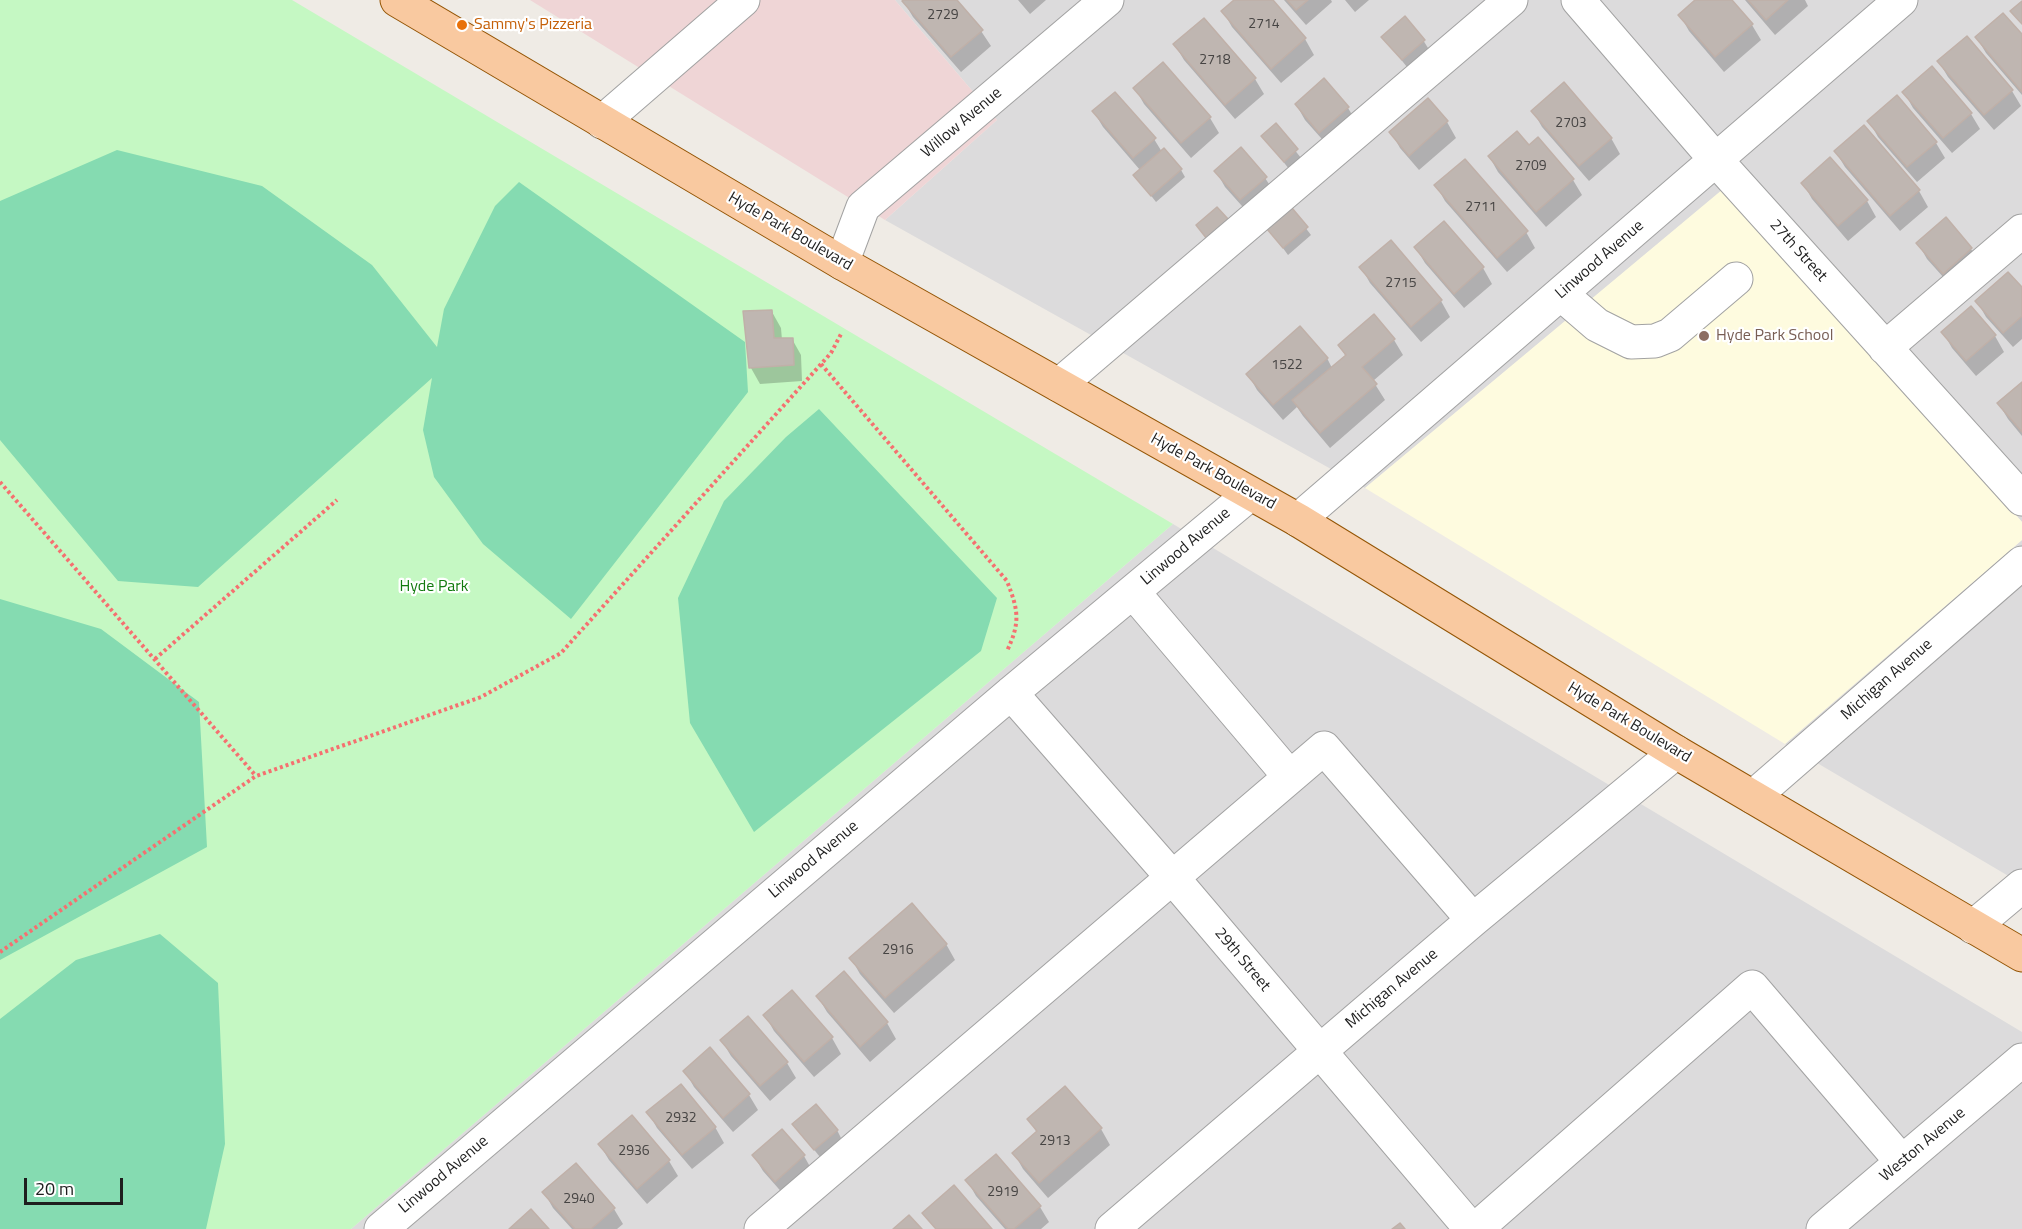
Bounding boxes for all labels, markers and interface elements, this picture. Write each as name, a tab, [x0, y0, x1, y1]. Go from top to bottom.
house number: 2729	[927, 8, 959, 24]
place label: Sammy's Pizzeria	[474, 15, 592, 35]
house number: 2714	[1248, 17, 1280, 33]
marker: Sammy's Pizzeria	[455, 18, 469, 32]
house number: 2718	[1199, 53, 1231, 69]
street label: Willow Avenue	[918, 84, 1006, 162]
house number: 2703	[1555, 116, 1587, 132]
house number: 2709	[1515, 159, 1547, 175]
street label: Hyde Park Boulevard	[724, 189, 856, 275]
house number: 2711	[1465, 200, 1497, 216]
street label: Linwood Avenue	[1552, 216, 1648, 304]
street label: 27th Street	[1765, 216, 1831, 286]
house number: 2715	[1385, 276, 1417, 292]
place label: Hyde Park School	[1716, 326, 1833, 346]
marker: Hyde Park School	[1697, 329, 1711, 343]
house number: 1522	[1271, 358, 1303, 374]
street label: Hyde Park Boulevard	[1147, 430, 1279, 514]
street label: Linwood Avenue	[1137, 504, 1235, 590]
park label: Hyde Park	[399, 577, 469, 597]
street label: Michigan Avenue	[1838, 635, 1936, 725]
street label: Hyde Park Boulevard	[1564, 679, 1694, 767]
street label: Linwood Avenue	[765, 817, 863, 903]
street label: 29th Street	[1210, 924, 1274, 996]
house number: 2916	[882, 943, 914, 959]
street label: Michigan Avenue	[1342, 945, 1442, 1033]
street label: Weston Avenue	[1876, 1104, 1970, 1186]
house number: 2932	[665, 1111, 697, 1127]
street label: Linwood Avenue	[395, 1132, 493, 1218]
house number: 2913	[1039, 1134, 1071, 1150]
house number: 2936	[618, 1144, 650, 1160]
scale bar	[27, 1166, 126, 1204]
text: 20 m	[35, 1175, 74, 1202]
house number: 2919	[987, 1185, 1019, 1201]
house number: 2940	[563, 1192, 595, 1208]

